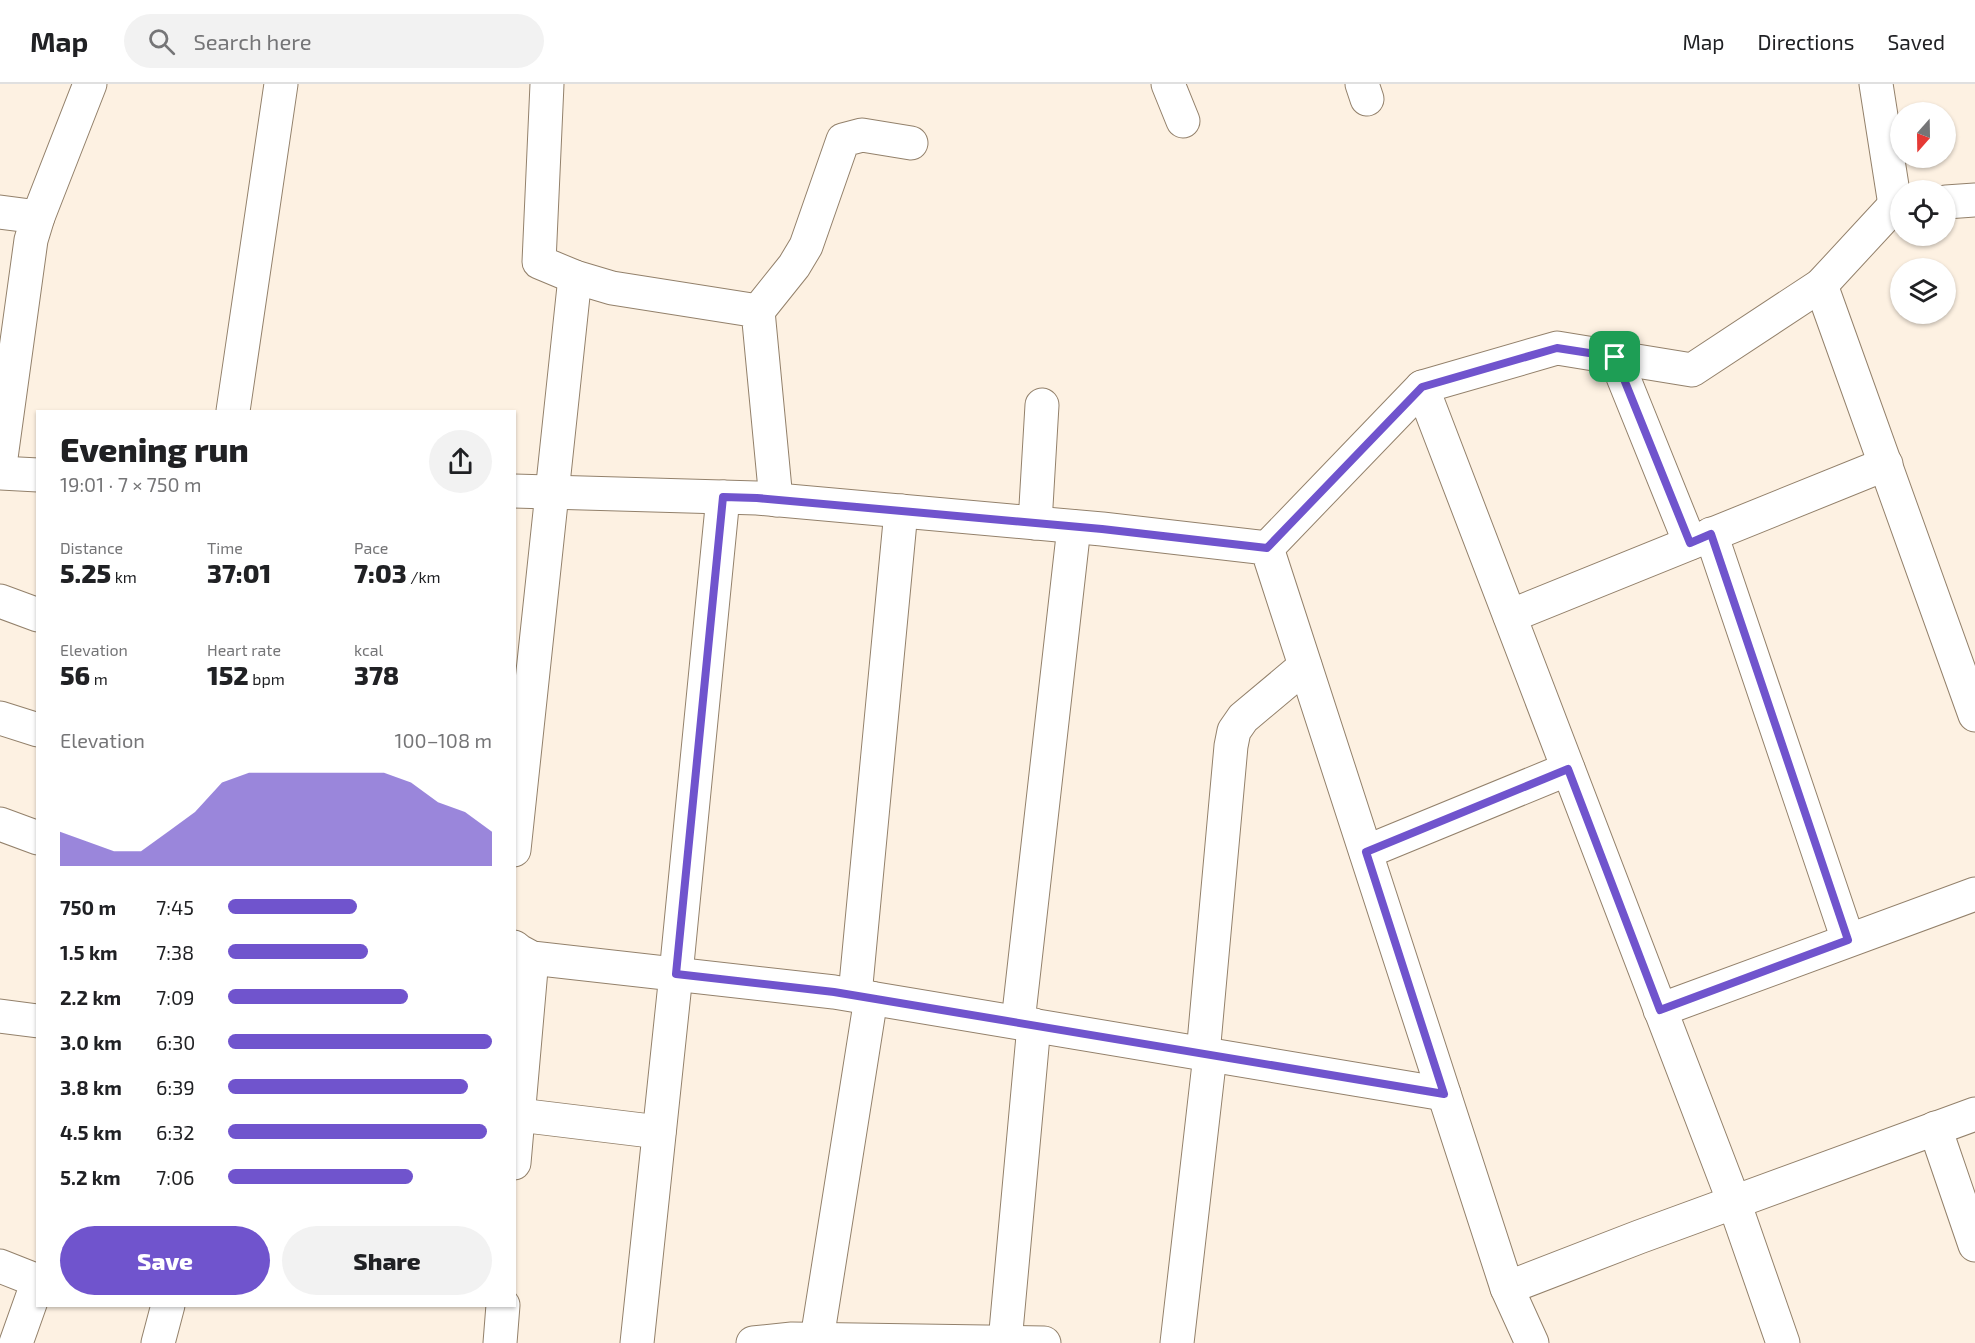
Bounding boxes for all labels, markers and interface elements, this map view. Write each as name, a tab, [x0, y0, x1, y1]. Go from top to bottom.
search box	[124, 14, 544, 68]
text: Map	[30, 24, 88, 58]
icon: search	[145, 25, 178, 58]
text: Search here	[193, 28, 312, 54]
text: Map	[1682, 29, 1725, 54]
text: Directions	[1758, 29, 1854, 54]
text: Saved	[1887, 29, 1945, 54]
north arrow	[1890, 102, 1956, 168]
map controls	[1890, 102, 1956, 324]
button: locate	[1890, 180, 1956, 246]
button: layers	[1890, 258, 1956, 324]
pin	[1589, 331, 1640, 382]
icon: arrive	[1598, 340, 1631, 373]
text: Evening run	[60, 429, 249, 469]
button: share	[429, 430, 492, 493]
text: 19:01 · 7 × 750 m	[60, 472, 202, 496]
text: Distance	[60, 538, 123, 557]
text: Time	[207, 538, 243, 557]
text: Pace	[354, 538, 388, 557]
text: 5.25	[60, 557, 111, 588]
text: 37:01	[207, 557, 271, 588]
text: 7:03	[354, 557, 407, 588]
text: km	[111, 567, 137, 586]
text: /km	[407, 567, 441, 586]
text: Elevation	[60, 640, 128, 659]
text: Heart rate	[207, 640, 281, 659]
text: kcal	[354, 640, 383, 659]
text: 56	[60, 659, 90, 690]
text: 152	[207, 659, 249, 690]
text: 378	[354, 659, 399, 690]
text: m	[90, 669, 108, 688]
text: bpm	[249, 669, 285, 688]
text: Elevation	[60, 728, 145, 752]
text: 100–108 m	[395, 728, 492, 752]
text: 750 m	[60, 895, 116, 919]
text: 7:45	[156, 895, 194, 919]
text: 1.5 km	[60, 940, 118, 964]
text: 7:38	[156, 940, 194, 964]
text: 2.2 km	[60, 985, 121, 1009]
text: 7:09	[156, 985, 194, 1009]
text: 3.0 km	[60, 1030, 122, 1054]
text: 6:30	[156, 1030, 195, 1054]
text: 3.8 km	[60, 1075, 122, 1099]
text: 6:39	[156, 1075, 195, 1099]
text: 4.5 km	[60, 1120, 122, 1144]
text: 6:32	[156, 1120, 195, 1144]
text: 5.2 km	[60, 1165, 121, 1189]
text: 7:06	[156, 1165, 194, 1189]
button: Save	[60, 1226, 270, 1295]
button: Share	[282, 1226, 492, 1295]

